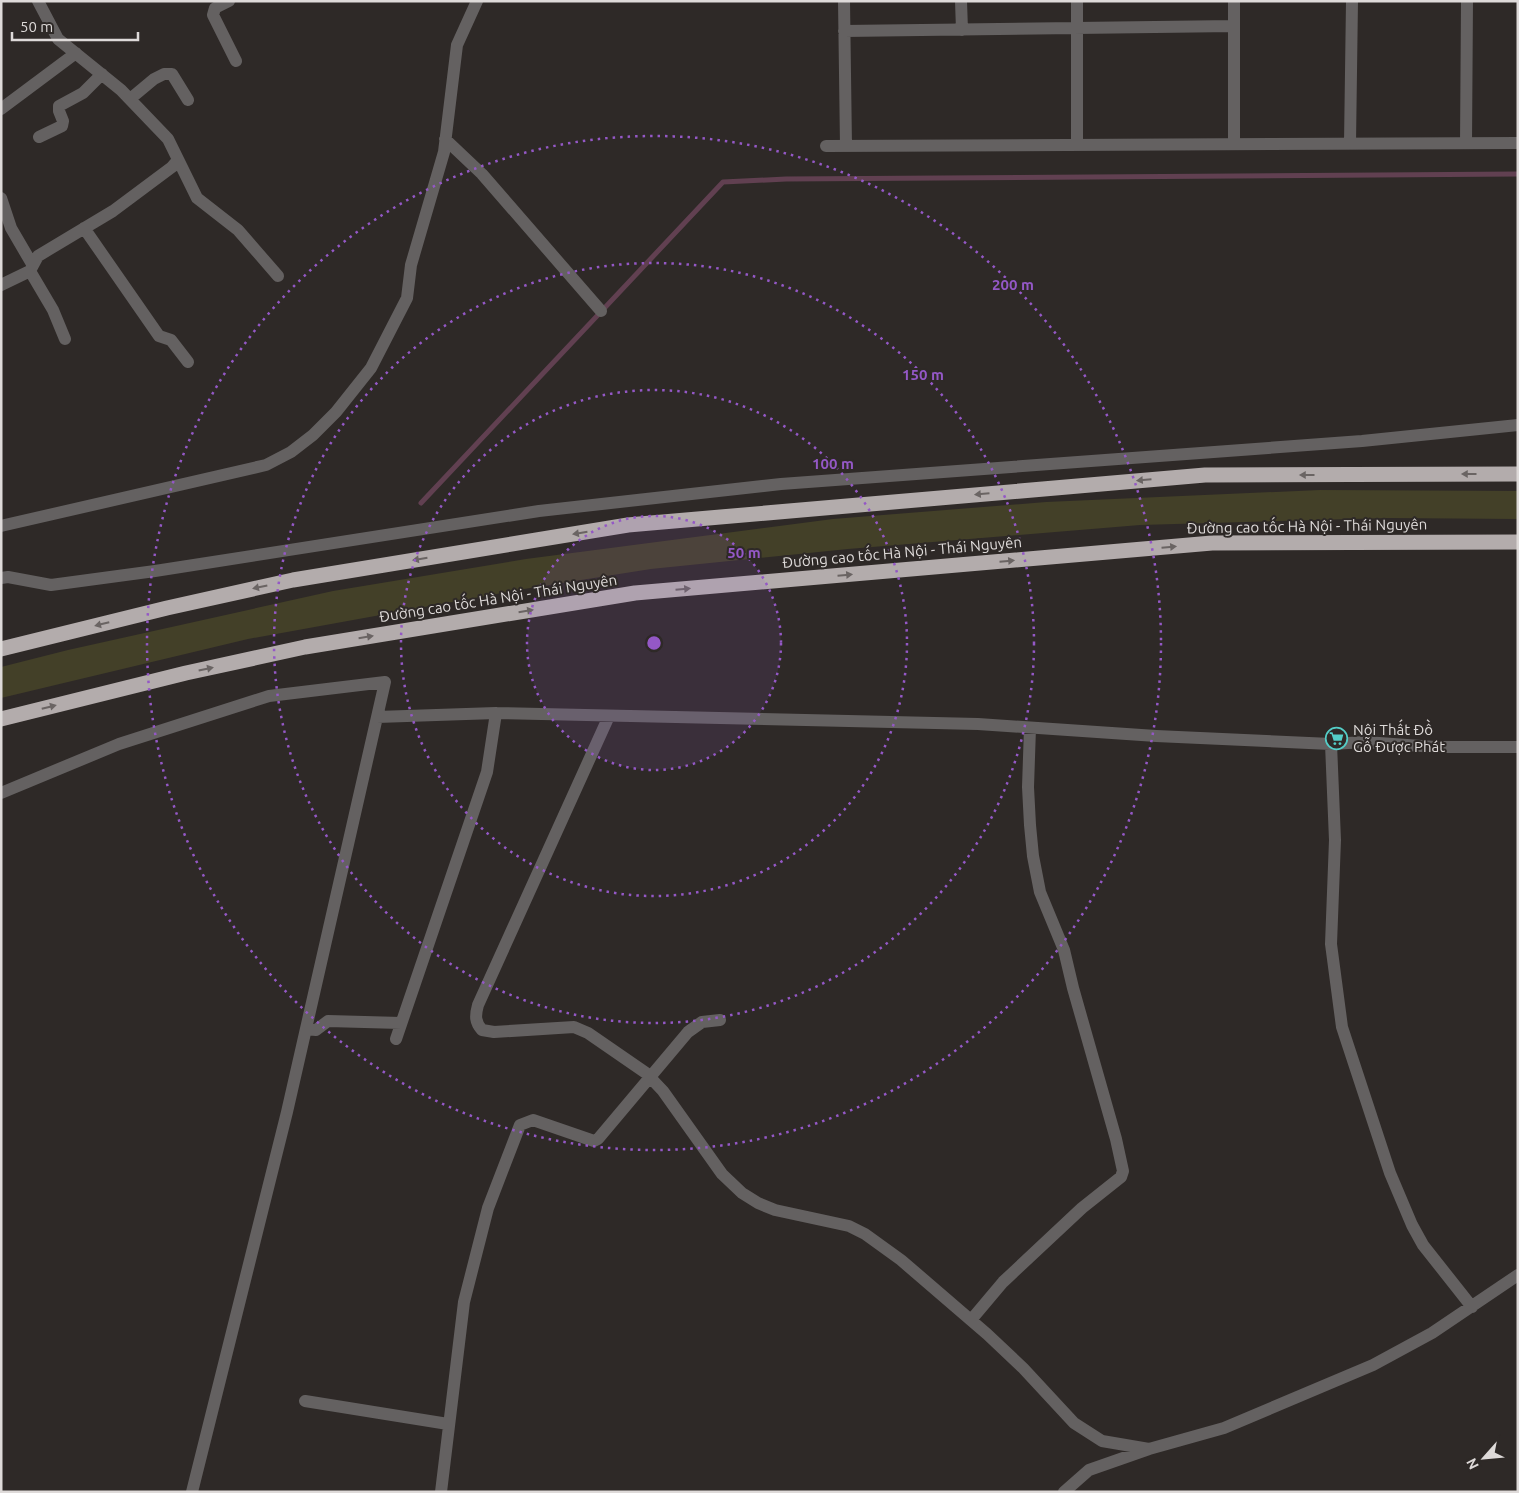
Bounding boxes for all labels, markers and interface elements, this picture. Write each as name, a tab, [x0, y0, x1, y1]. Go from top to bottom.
scale bar	[12, 10, 139, 42]
text: 50 m	[20, 18, 53, 35]
text: 200 m	[992, 276, 1034, 293]
text: 150 m	[902, 366, 944, 383]
text: 100 m	[812, 455, 854, 472]
one-way arrow	[1461, 470, 1477, 478]
one-way arrow	[1298, 471, 1314, 479]
one-way arrow	[1136, 477, 1152, 485]
one-way arrow	[974, 491, 990, 499]
street label: Đường cao tốc Hà Nội - Thái Nguyên	[1187, 514, 1427, 537]
one-way arrow	[572, 530, 588, 538]
street label: Đường cao tốc Hà Nội - Thái Nguyên	[781, 531, 1023, 571]
one-way arrow	[1161, 542, 1177, 550]
text: 50 m	[727, 544, 761, 561]
one-way arrow	[412, 556, 428, 564]
one-way arrow	[1000, 556, 1016, 564]
street label: Đường cao tốc Hà Nội - Thái Nguyên	[378, 569, 618, 625]
one-way arrow	[838, 571, 854, 579]
one-way arrow	[251, 584, 267, 592]
one-way arrow	[676, 585, 692, 593]
one-way arrow	[518, 607, 534, 615]
one-way arrow	[94, 620, 109, 628]
one-way arrow	[358, 633, 374, 641]
centre of rings	[645, 634, 663, 652]
one-way arrow	[199, 665, 214, 673]
one-way arrow	[41, 703, 56, 711]
place label: Nội Thất Đồ Gỗ Được Phát	[1353, 719, 1445, 755]
supermarket icon: Nội Thất Đồ Gỗ Được Phát	[1325, 726, 1349, 750]
north arrow	[1459, 1433, 1509, 1483]
text: N	[1463, 1456, 1482, 1472]

